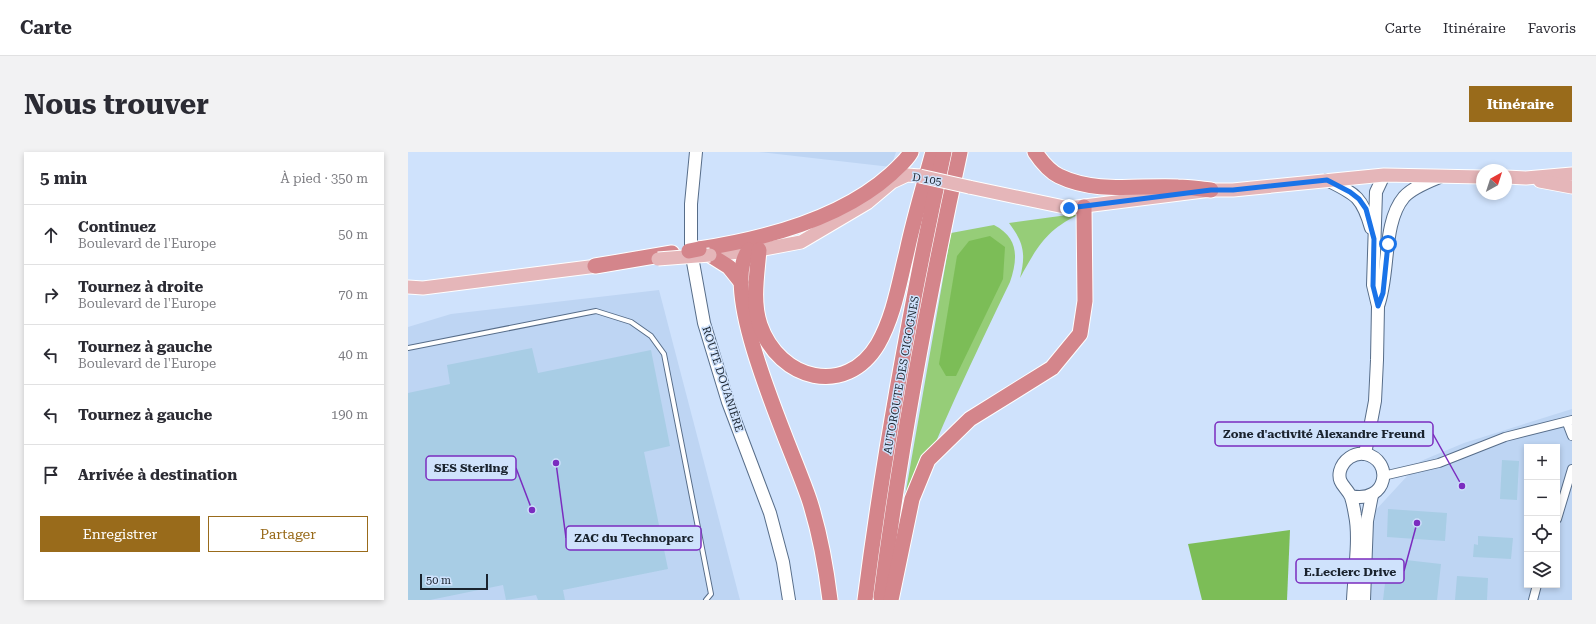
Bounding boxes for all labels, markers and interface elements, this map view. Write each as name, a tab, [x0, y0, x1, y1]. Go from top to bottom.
text: Carte	[20, 16, 72, 39]
text: Carte	[1385, 20, 1421, 36]
text: Itinéraire	[1443, 20, 1506, 36]
text: Favoris	[1528, 20, 1576, 36]
button: Itinéraire	[1469, 86, 1572, 122]
text: Nous trouver	[24, 88, 209, 121]
north arrow	[1476, 164, 1512, 200]
text: 5 min	[40, 168, 87, 188]
text: À pied · 350 m	[281, 171, 368, 186]
street label: D 105	[911, 171, 943, 188]
route end	[1060, 199, 1078, 217]
text: Continuez	[78, 218, 156, 236]
icon: ahead	[40, 224, 62, 246]
text: 50 m	[338, 227, 368, 242]
route start	[1379, 235, 1397, 253]
text: Boulevard de l'Europe	[78, 236, 216, 251]
text: Tournez à droite	[78, 278, 203, 296]
icon: right	[40, 284, 62, 306]
text: 70 m	[338, 287, 368, 302]
street label: AUTOROUTE DES CIGOGNES	[881, 295, 922, 455]
text: Boulevard de l'Europe	[78, 296, 216, 311]
street label: ROUTE DOUANIÈRE	[699, 324, 747, 434]
text: Tournez à gauche	[78, 338, 212, 356]
icon: left	[40, 344, 62, 366]
text: 40 m	[338, 347, 368, 362]
text: Boulevard de l'Europe	[78, 356, 216, 371]
icon: left	[40, 404, 62, 426]
text: Tournez à gauche	[78, 406, 212, 424]
text: 190 m	[331, 407, 368, 422]
callout: Zone d'activité Alexandre Freund	[1215, 422, 1433, 446]
text: Zone d'activité Alexandre Freund	[1223, 427, 1425, 441]
map controls	[1524, 444, 1560, 588]
button: +	[1524, 444, 1560, 480]
callout: SES Sterling	[426, 456, 516, 480]
text: SES Sterling	[434, 461, 509, 475]
icon: arrive	[40, 464, 62, 486]
text: Arrivée à destination	[78, 466, 237, 484]
button: −	[1524, 480, 1560, 516]
button: Enregistrer	[40, 516, 200, 552]
button: Partager	[208, 516, 368, 552]
button: locate	[1524, 516, 1560, 552]
callout: ZAC du Technoparc	[566, 526, 701, 550]
text: ZAC du Technoparc	[574, 531, 694, 545]
button: layers	[1524, 552, 1560, 588]
callout: E.Leclerc Drive	[1296, 559, 1404, 583]
text: E.Leclerc Drive	[1304, 565, 1396, 579]
scale bar	[420, 572, 488, 591]
text: 50 m	[426, 574, 451, 587]

